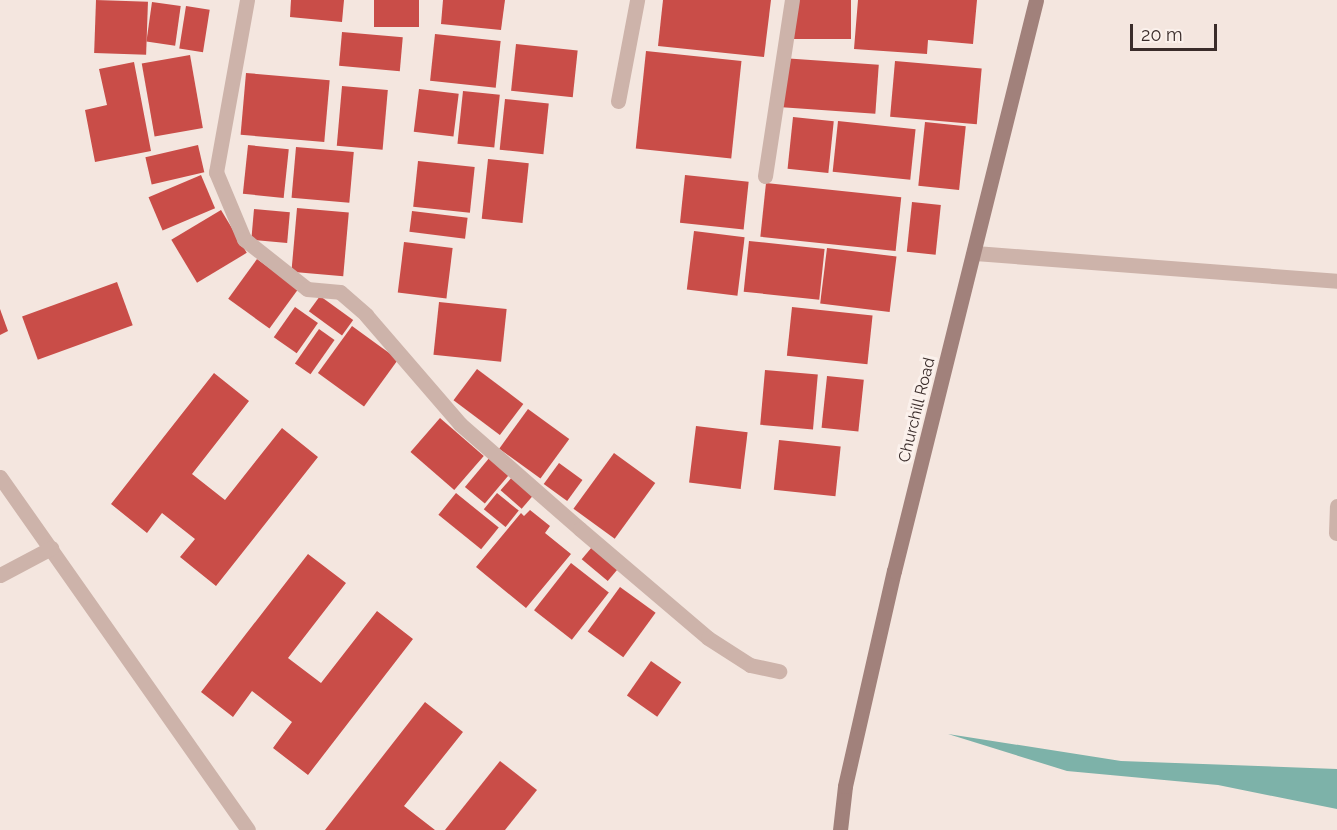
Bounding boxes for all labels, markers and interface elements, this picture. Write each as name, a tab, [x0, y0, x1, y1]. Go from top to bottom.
scale bar	[1133, 12, 1220, 50]
text: 20 m	[1141, 24, 1183, 45]
street label: Churchill Road	[895, 355, 939, 465]

